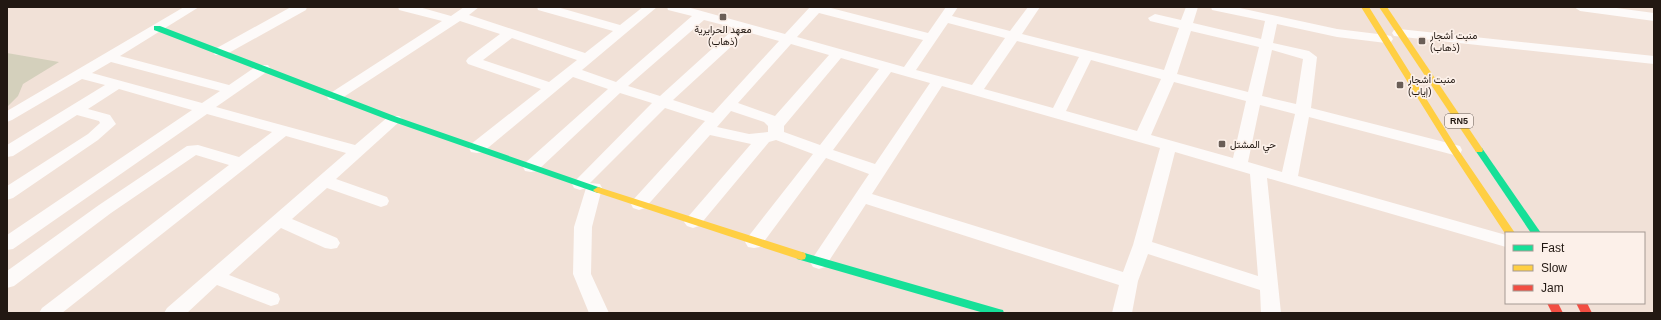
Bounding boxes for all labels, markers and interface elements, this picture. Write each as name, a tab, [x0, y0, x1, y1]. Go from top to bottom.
marker: معهد الحرايرية (ذهاب)	[718, 12, 728, 22]
place label: معهد الحرايرية (ذهاب)	[694, 24, 752, 48]
place label: منبت أشجار (ذهاب)	[1429, 30, 1477, 54]
marker: منبت أشجار (ذهاب)	[1417, 36, 1427, 46]
place label: منبت أشجار (إياب)	[1407, 74, 1455, 98]
marker: منبت أشجار (إياب)	[1395, 80, 1405, 90]
road number: RN5	[1445, 114, 1473, 128]
marker: حي المشتل	[1217, 139, 1227, 149]
place label: حي المشتل	[1230, 139, 1276, 153]
legend	[1505, 232, 1645, 304]
text: Fast	[1541, 241, 1565, 255]
text: Slow	[1541, 261, 1567, 275]
text: Jam	[1541, 281, 1564, 295]

